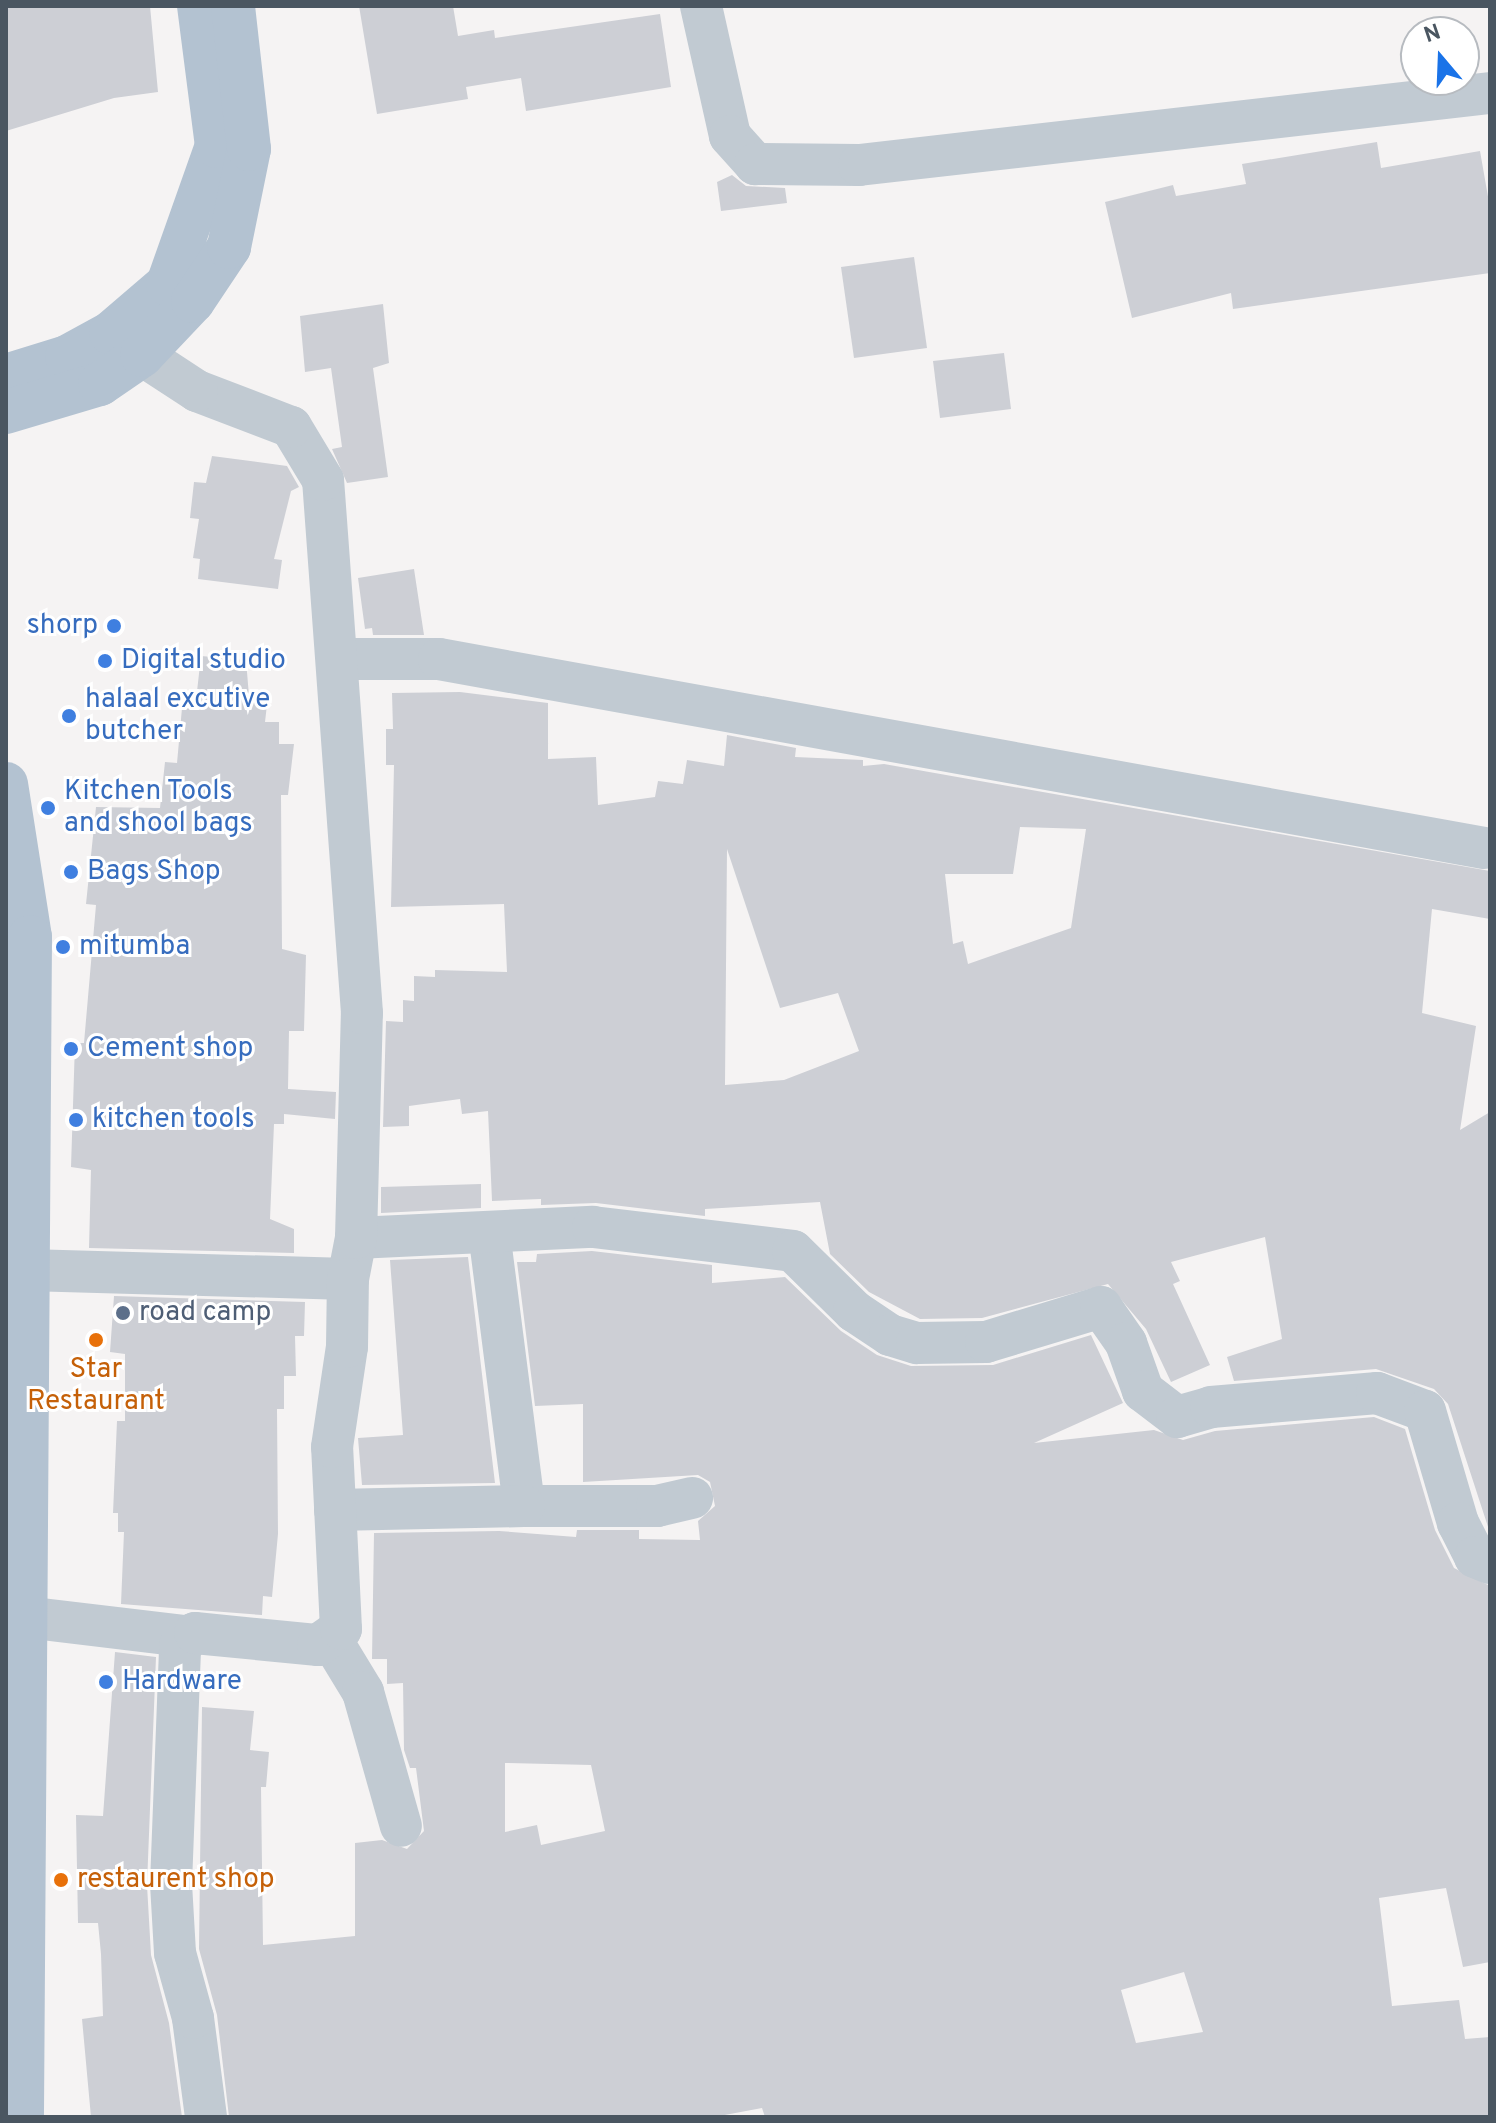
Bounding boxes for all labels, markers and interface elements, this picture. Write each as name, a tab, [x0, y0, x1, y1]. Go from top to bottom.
north arrow	[1400, 16, 1480, 96]
text: N	[1421, 19, 1445, 50]
place label: shorp	[27, 609, 98, 643]
marker: shorp	[105, 617, 123, 635]
place label: Digital studio	[121, 644, 286, 678]
marker: Digital studio	[96, 652, 114, 670]
place label: halaal excutive butcher	[85, 683, 270, 749]
marker: halaal excutive butcher	[60, 707, 78, 725]
place label: Kitchen Tools and shool bags	[64, 775, 253, 841]
marker: Kitchen Tools and shool bags	[39, 799, 57, 817]
place label: Bags Shop	[87, 855, 221, 889]
marker: Bags Shop	[62, 863, 80, 881]
place label: mitumba	[79, 930, 190, 964]
marker: mitumba	[54, 938, 72, 956]
place label: Cement shop	[87, 1032, 253, 1066]
marker: Cement shop	[62, 1040, 80, 1058]
place label: kitchen tools	[92, 1103, 255, 1137]
marker: kitchen tools	[67, 1111, 85, 1129]
place label: road camp	[139, 1296, 271, 1330]
marker: road camp	[114, 1304, 132, 1322]
marker: Star Restaurant	[87, 1331, 105, 1349]
place label: Star Restaurant	[27, 1353, 165, 1419]
place label: Hardware	[122, 1665, 242, 1699]
marker: Hardware	[97, 1673, 115, 1691]
place label: restaurent shop	[77, 1863, 274, 1897]
marker: restaurent shop	[52, 1871, 70, 1889]

